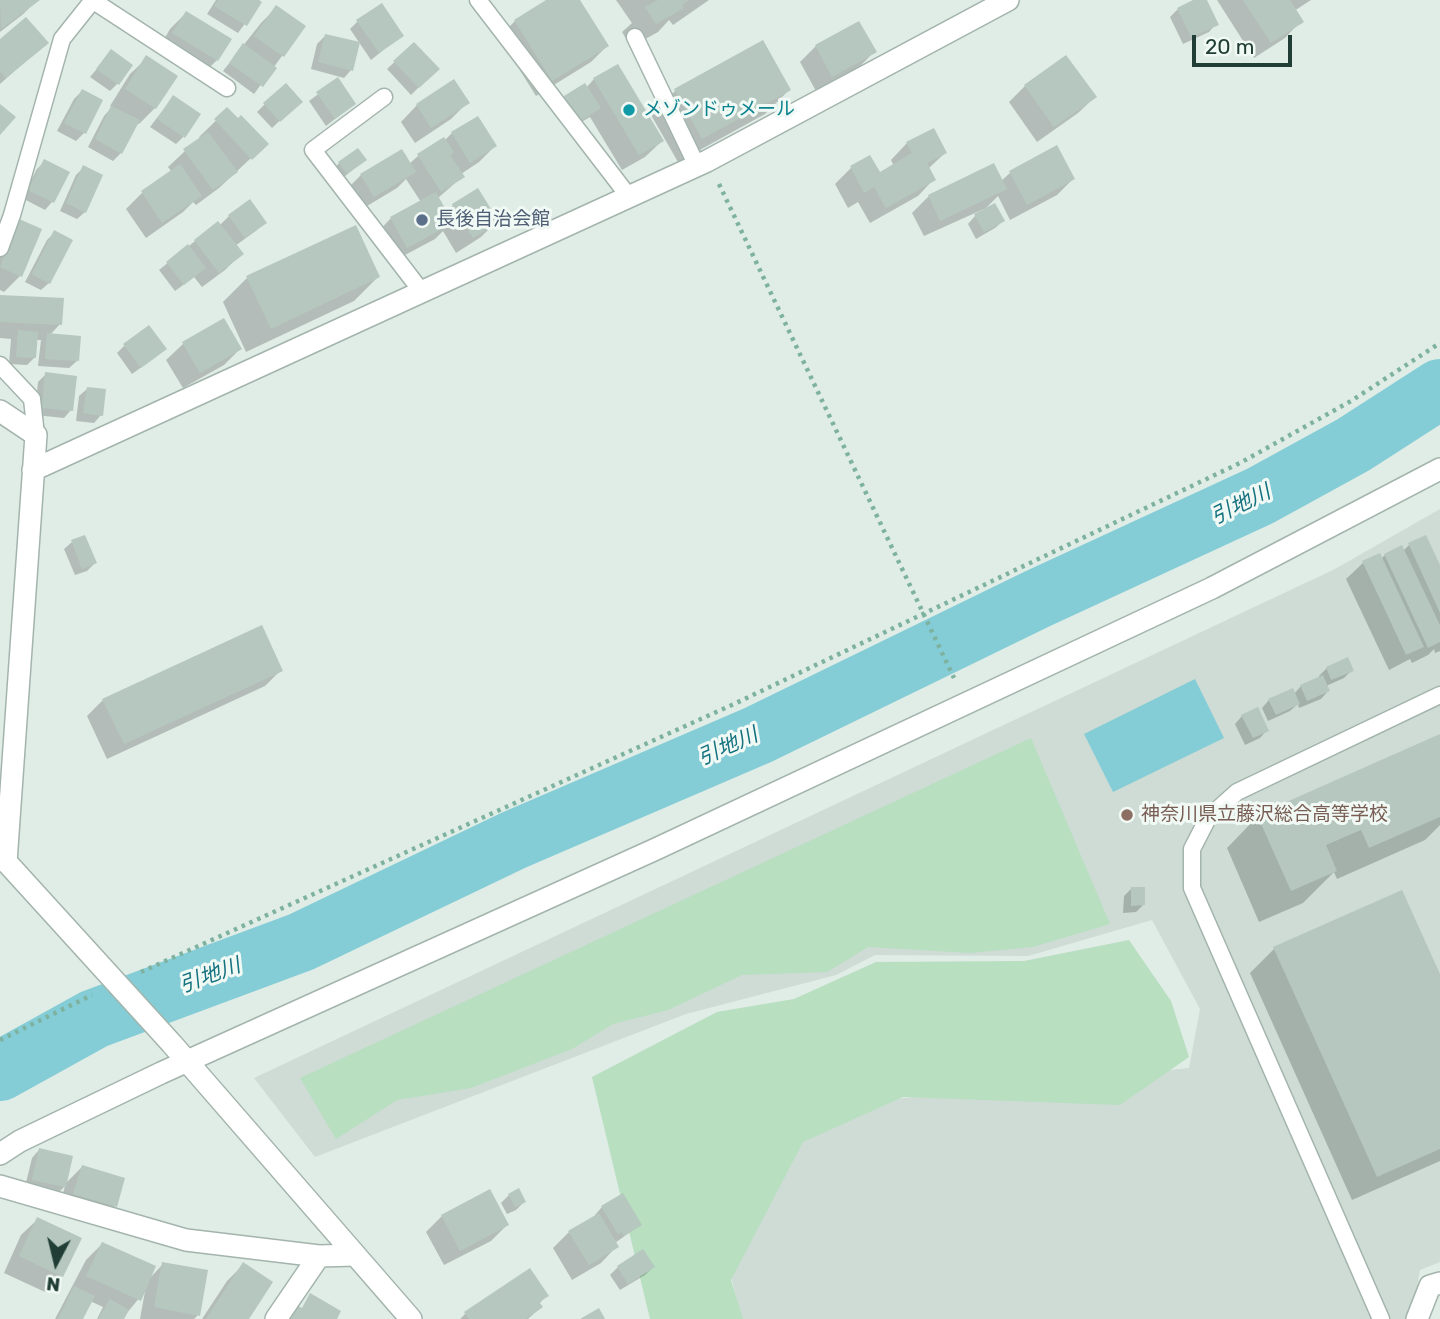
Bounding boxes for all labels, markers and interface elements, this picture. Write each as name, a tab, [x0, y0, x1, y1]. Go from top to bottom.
scale bar	[1195, 21, 1295, 65]
text: 20 m	[1205, 34, 1254, 59]
place label: メゾンドゥメール	[643, 99, 795, 121]
marker: メゾンドゥメール	[621, 102, 637, 118]
place label: 長後自治会館	[436, 209, 550, 231]
marker: 長後自治会館	[414, 212, 430, 228]
water label: 引地川	[1207, 480, 1275, 530]
water label: 引地川	[694, 723, 762, 771]
place label: 神奈川県立藤沢総合高等学校	[1141, 804, 1388, 826]
marker: 神奈川県立藤沢総合高等学校	[1119, 807, 1135, 823]
water label: 引地川	[176, 953, 244, 999]
north arrow	[21, 1228, 91, 1298]
text: N	[45, 1272, 62, 1297]

